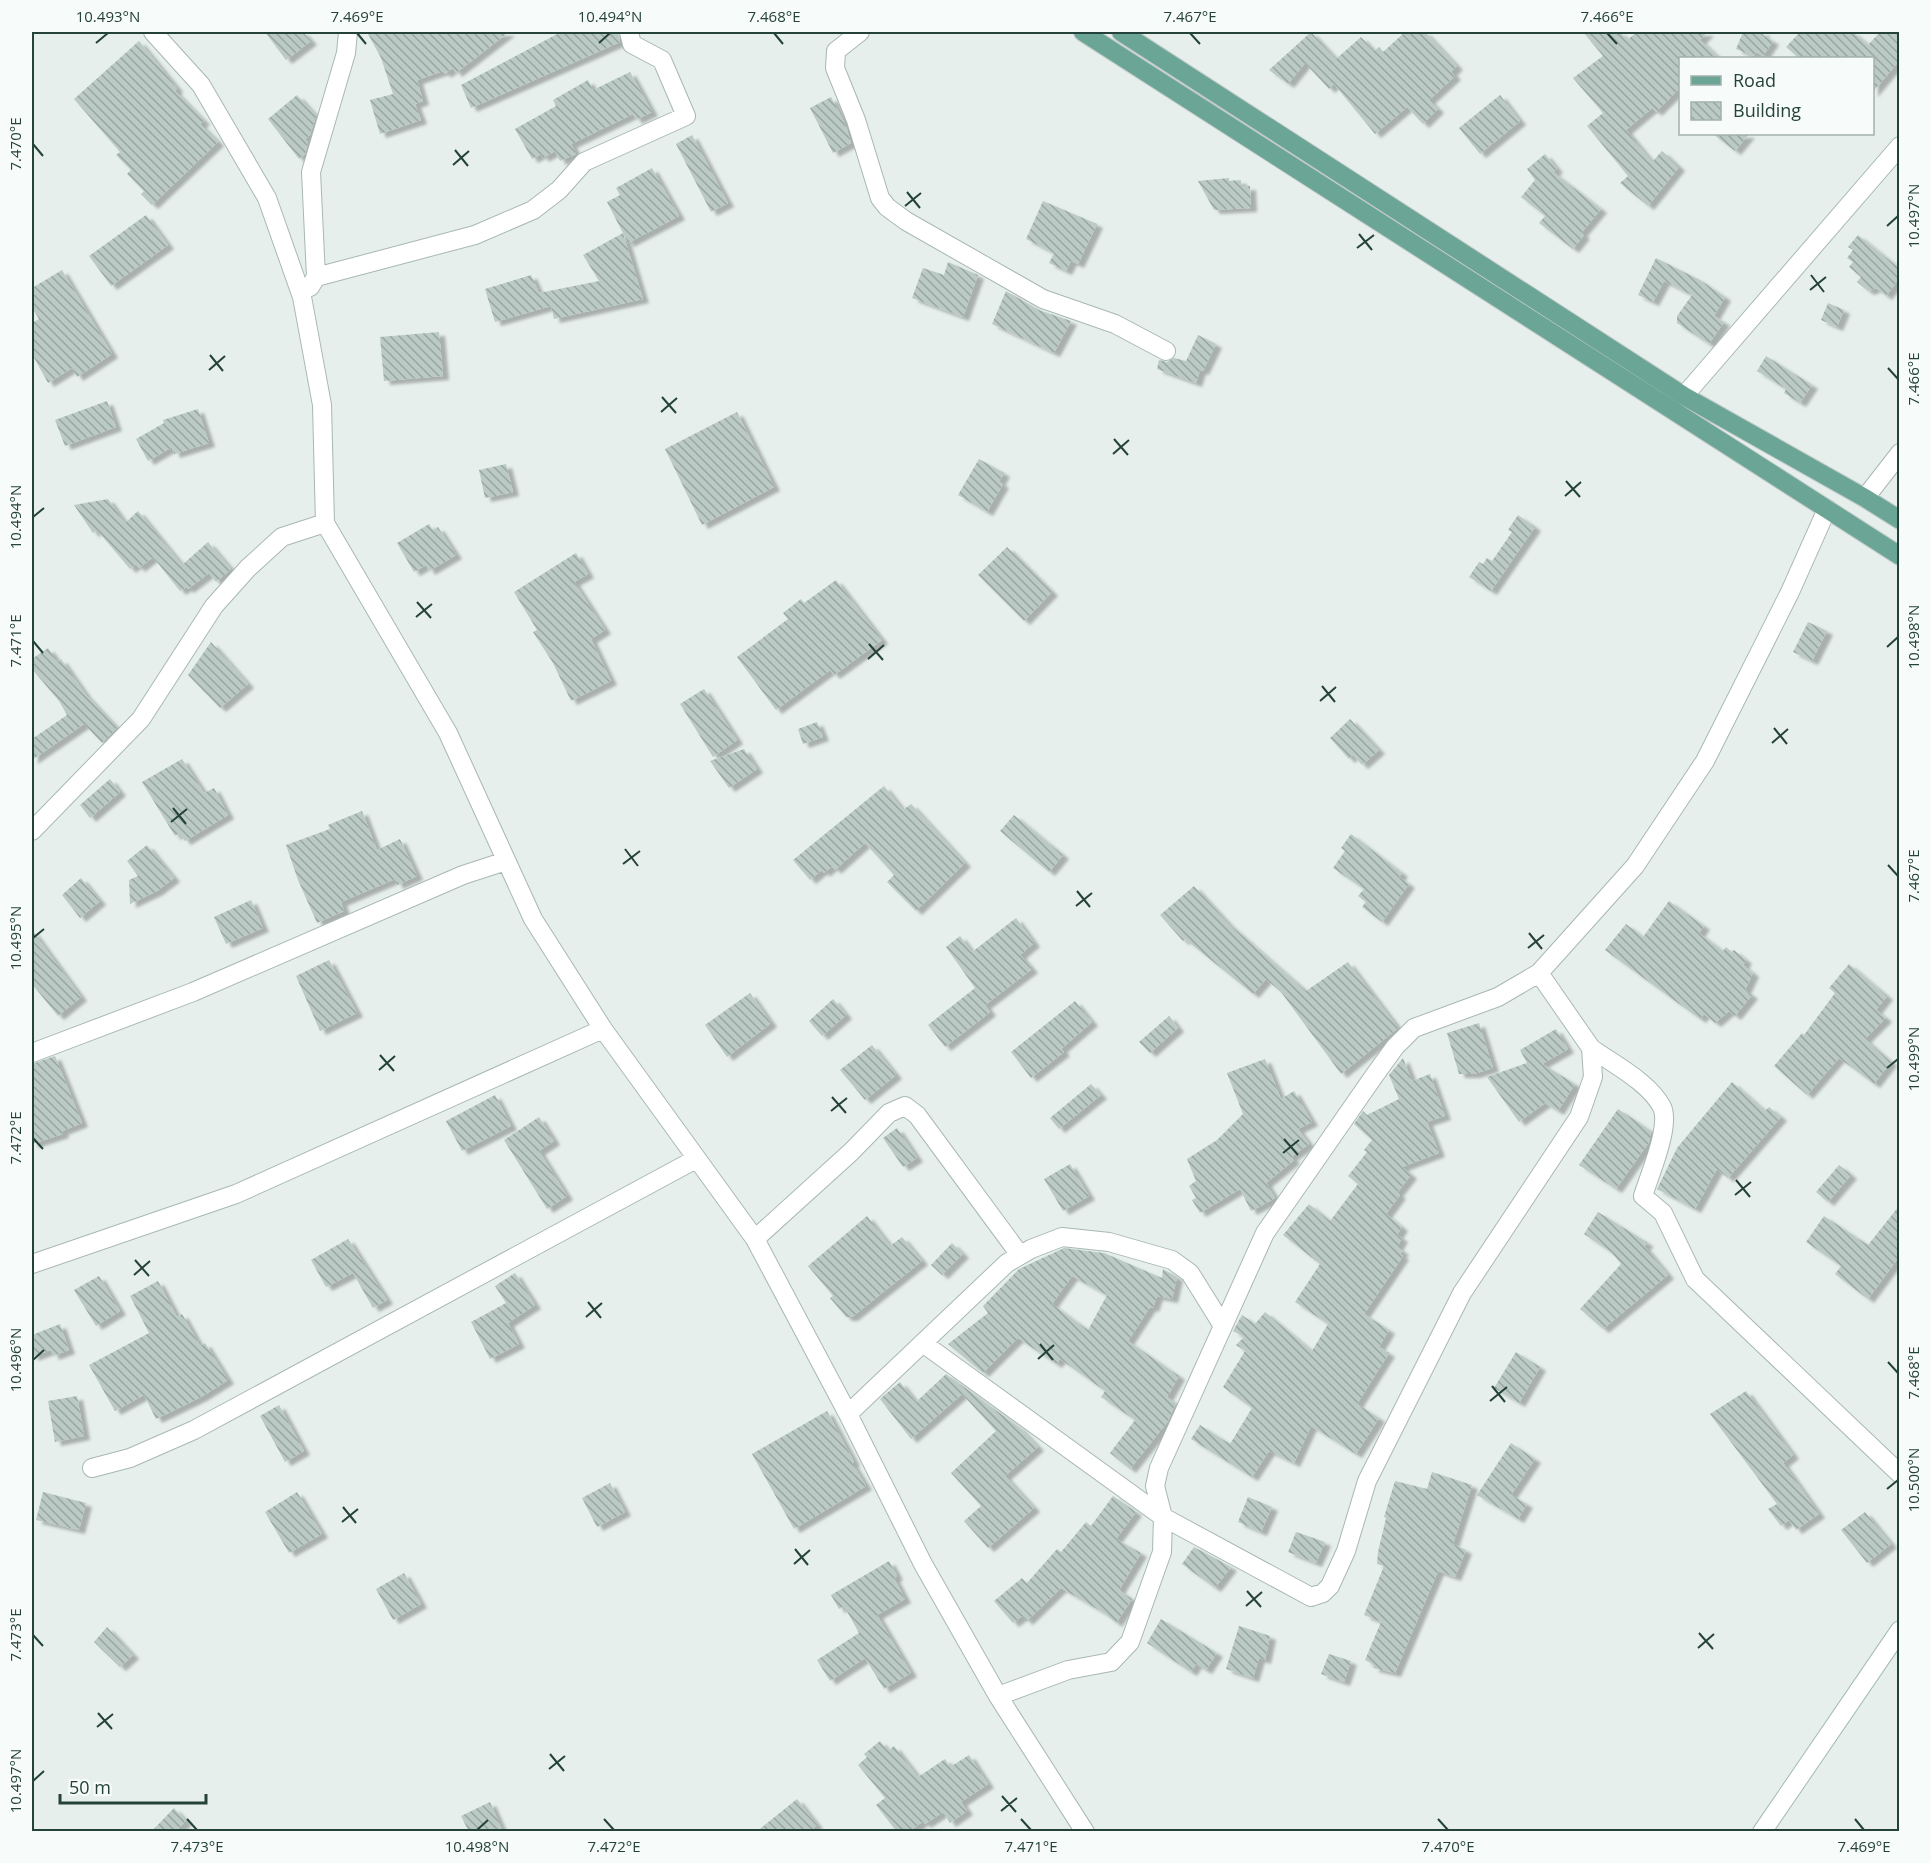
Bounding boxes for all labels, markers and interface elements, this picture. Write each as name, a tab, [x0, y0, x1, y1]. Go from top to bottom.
text: 10.493°N	[76, 6, 140, 26]
text: 7.469°E	[330, 6, 384, 26]
text: 10.494°N	[578, 6, 642, 26]
text: 7.468°E	[747, 6, 801, 26]
text: 7.467°E	[1163, 6, 1217, 26]
text: 7.466°E	[1580, 6, 1634, 26]
legend	[1679, 57, 1874, 135]
text: Road	[1733, 68, 1776, 92]
text: Building	[1733, 98, 1801, 122]
text: 7.470°E	[5, 117, 25, 171]
text: 10.497°N	[1903, 184, 1923, 248]
text: 7.466°E	[1903, 352, 1923, 406]
text: 10.494°N	[5, 485, 25, 549]
text: 10.498°N	[1903, 605, 1923, 669]
text: 7.471°E	[5, 614, 25, 668]
text: 7.467°E	[1903, 849, 1923, 903]
text: 10.495°N	[5, 906, 25, 970]
text: 10.499°N	[1903, 1027, 1923, 1091]
text: 7.472°E	[5, 1111, 25, 1165]
text: 10.496°N	[5, 1328, 25, 1392]
text: 7.468°E	[1903, 1346, 1923, 1400]
text: 10.500°N	[1903, 1448, 1923, 1512]
text: 7.473°E	[5, 1608, 25, 1662]
text: 10.497°N	[5, 1749, 25, 1813]
scale bar	[60, 1767, 206, 1805]
text: 50 m	[69, 1775, 111, 1799]
text: 7.473°E	[170, 1836, 224, 1856]
text: 10.498°N	[445, 1836, 509, 1856]
text: 7.472°E	[587, 1836, 641, 1856]
text: 7.471°E	[1004, 1836, 1058, 1856]
text: 7.470°E	[1421, 1836, 1475, 1856]
text: 7.469°E	[1837, 1836, 1891, 1856]

